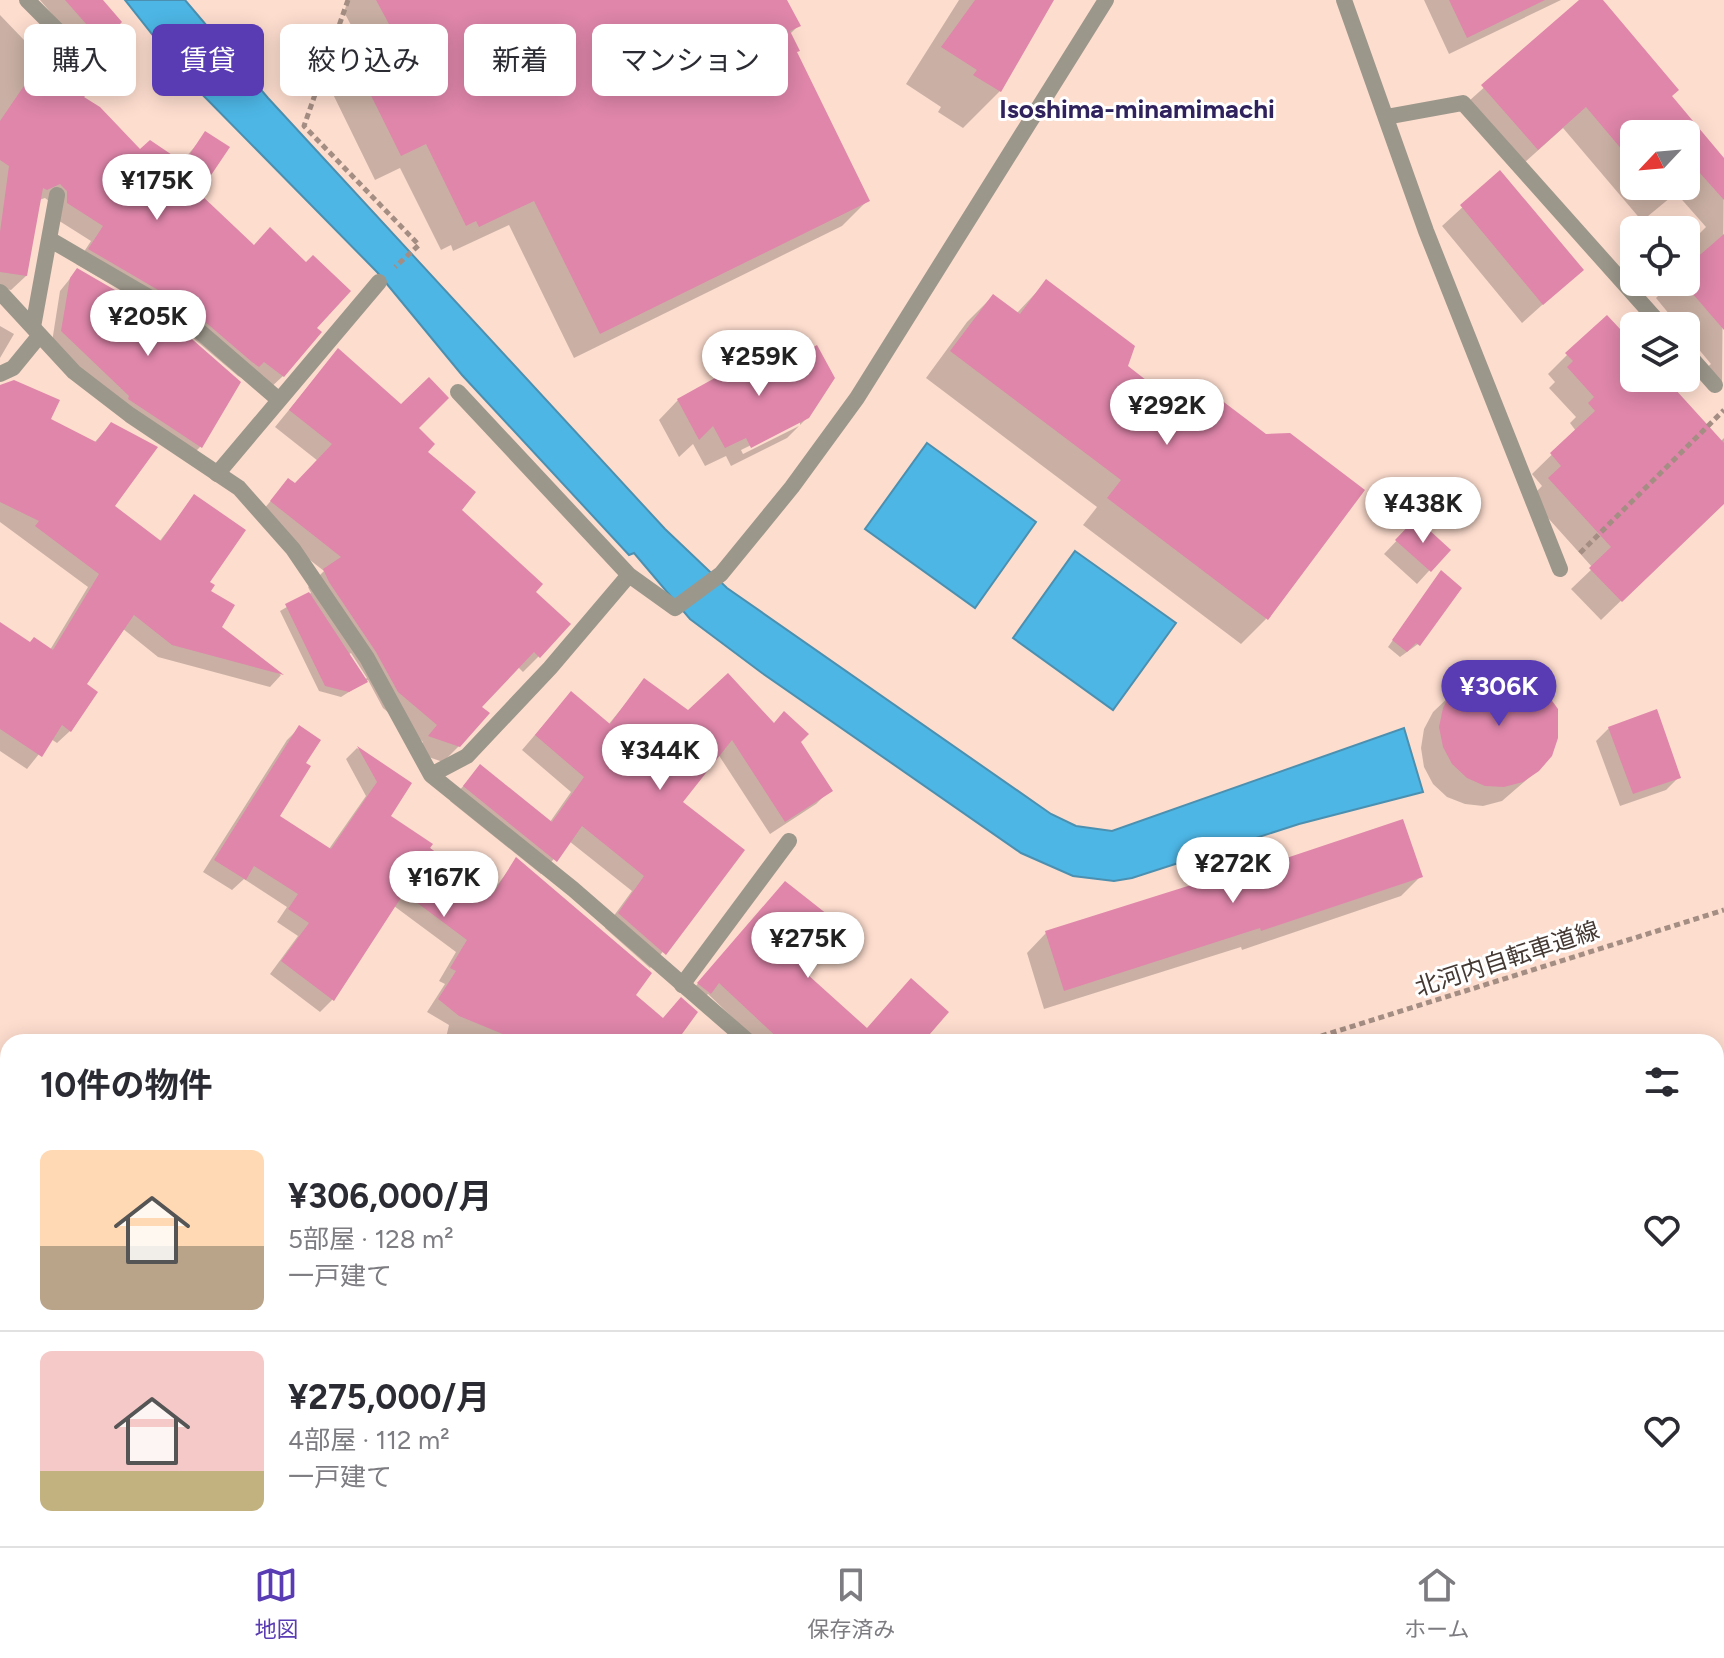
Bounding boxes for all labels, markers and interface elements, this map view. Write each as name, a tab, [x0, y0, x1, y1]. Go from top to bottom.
chip: 購入	[24, 24, 136, 96]
chip: 賃貸	[152, 24, 264, 96]
chip: 絞り込み	[280, 24, 448, 96]
chip: 新着	[464, 24, 576, 96]
chip: マンション	[592, 24, 788, 96]
district label: Isoshima-minamimachi	[999, 93, 1275, 125]
north arrow	[1620, 120, 1700, 200]
map controls	[1620, 120, 1700, 392]
pin: ¥175K	[101, 154, 213, 222]
text: ¥175K	[120, 164, 194, 196]
button: locate	[1620, 216, 1700, 296]
pin: ¥205K	[92, 290, 204, 358]
text: ¥205K	[108, 300, 188, 332]
button: layers	[1620, 312, 1700, 392]
pin: ¥259K	[703, 330, 815, 398]
text: ¥259K	[720, 340, 798, 372]
pin: ¥292K	[1111, 379, 1223, 447]
text: ¥292K	[1128, 389, 1206, 421]
pin: ¥438K	[1367, 477, 1479, 545]
text: ¥438K	[1383, 487, 1463, 519]
pin: ¥306K	[1443, 660, 1555, 728]
text: ¥306K	[1459, 670, 1539, 702]
pin: ¥344K	[604, 724, 716, 792]
text: ¥344K	[620, 734, 700, 766]
pin: ¥272K	[1177, 837, 1289, 905]
text: ¥272K	[1194, 847, 1272, 879]
pin: ¥167K	[388, 851, 500, 919]
text: ¥167K	[407, 861, 481, 893]
pin: ¥275K	[752, 912, 864, 980]
street label: 北河内自転車道線	[1411, 915, 1603, 1002]
text: ¥275K	[769, 922, 847, 954]
icon: filters	[1640, 1060, 1684, 1104]
text: 10件の物件	[40, 1065, 212, 1106]
text: ¥306,000/月	[288, 1176, 492, 1217]
icon: home	[104, 1182, 200, 1278]
icon: heart	[1640, 1208, 1684, 1252]
text: 5部屋 · 128 m²	[288, 1223, 454, 1255]
text: 一戸建て	[288, 1260, 392, 1292]
text: ¥275,000/月	[288, 1377, 490, 1418]
icon: home	[104, 1383, 200, 1479]
icon: heart	[1640, 1409, 1684, 1453]
text: 4部屋 · 112 m²	[288, 1424, 450, 1456]
text: 一戸建て	[288, 1461, 392, 1493]
tab: 地図	[254, 1563, 298, 1643]
tab: 保存済み	[807, 1563, 895, 1643]
tab: ホーム	[1404, 1563, 1470, 1643]

